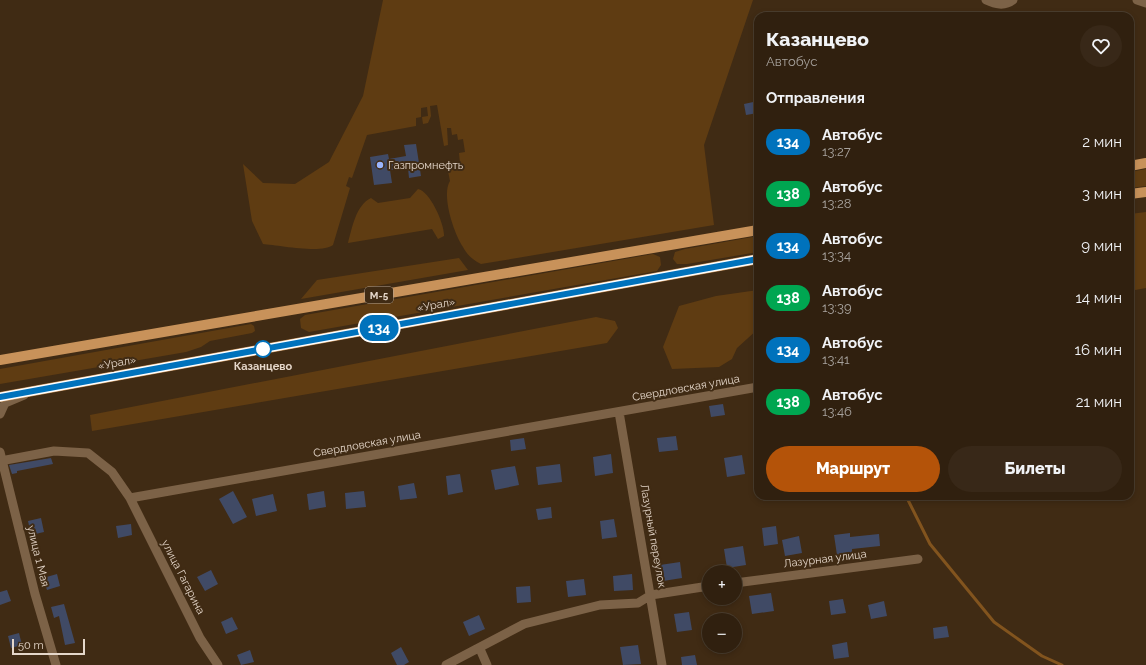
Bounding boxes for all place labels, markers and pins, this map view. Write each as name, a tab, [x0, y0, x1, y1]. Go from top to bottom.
place label: Газпромнефть	[388, 159, 464, 172]
marker: Газпромнефть	[375, 160, 385, 170]
marker: Казанцево	[254, 340, 272, 358]
place label: Казанцево	[234, 360, 293, 373]

